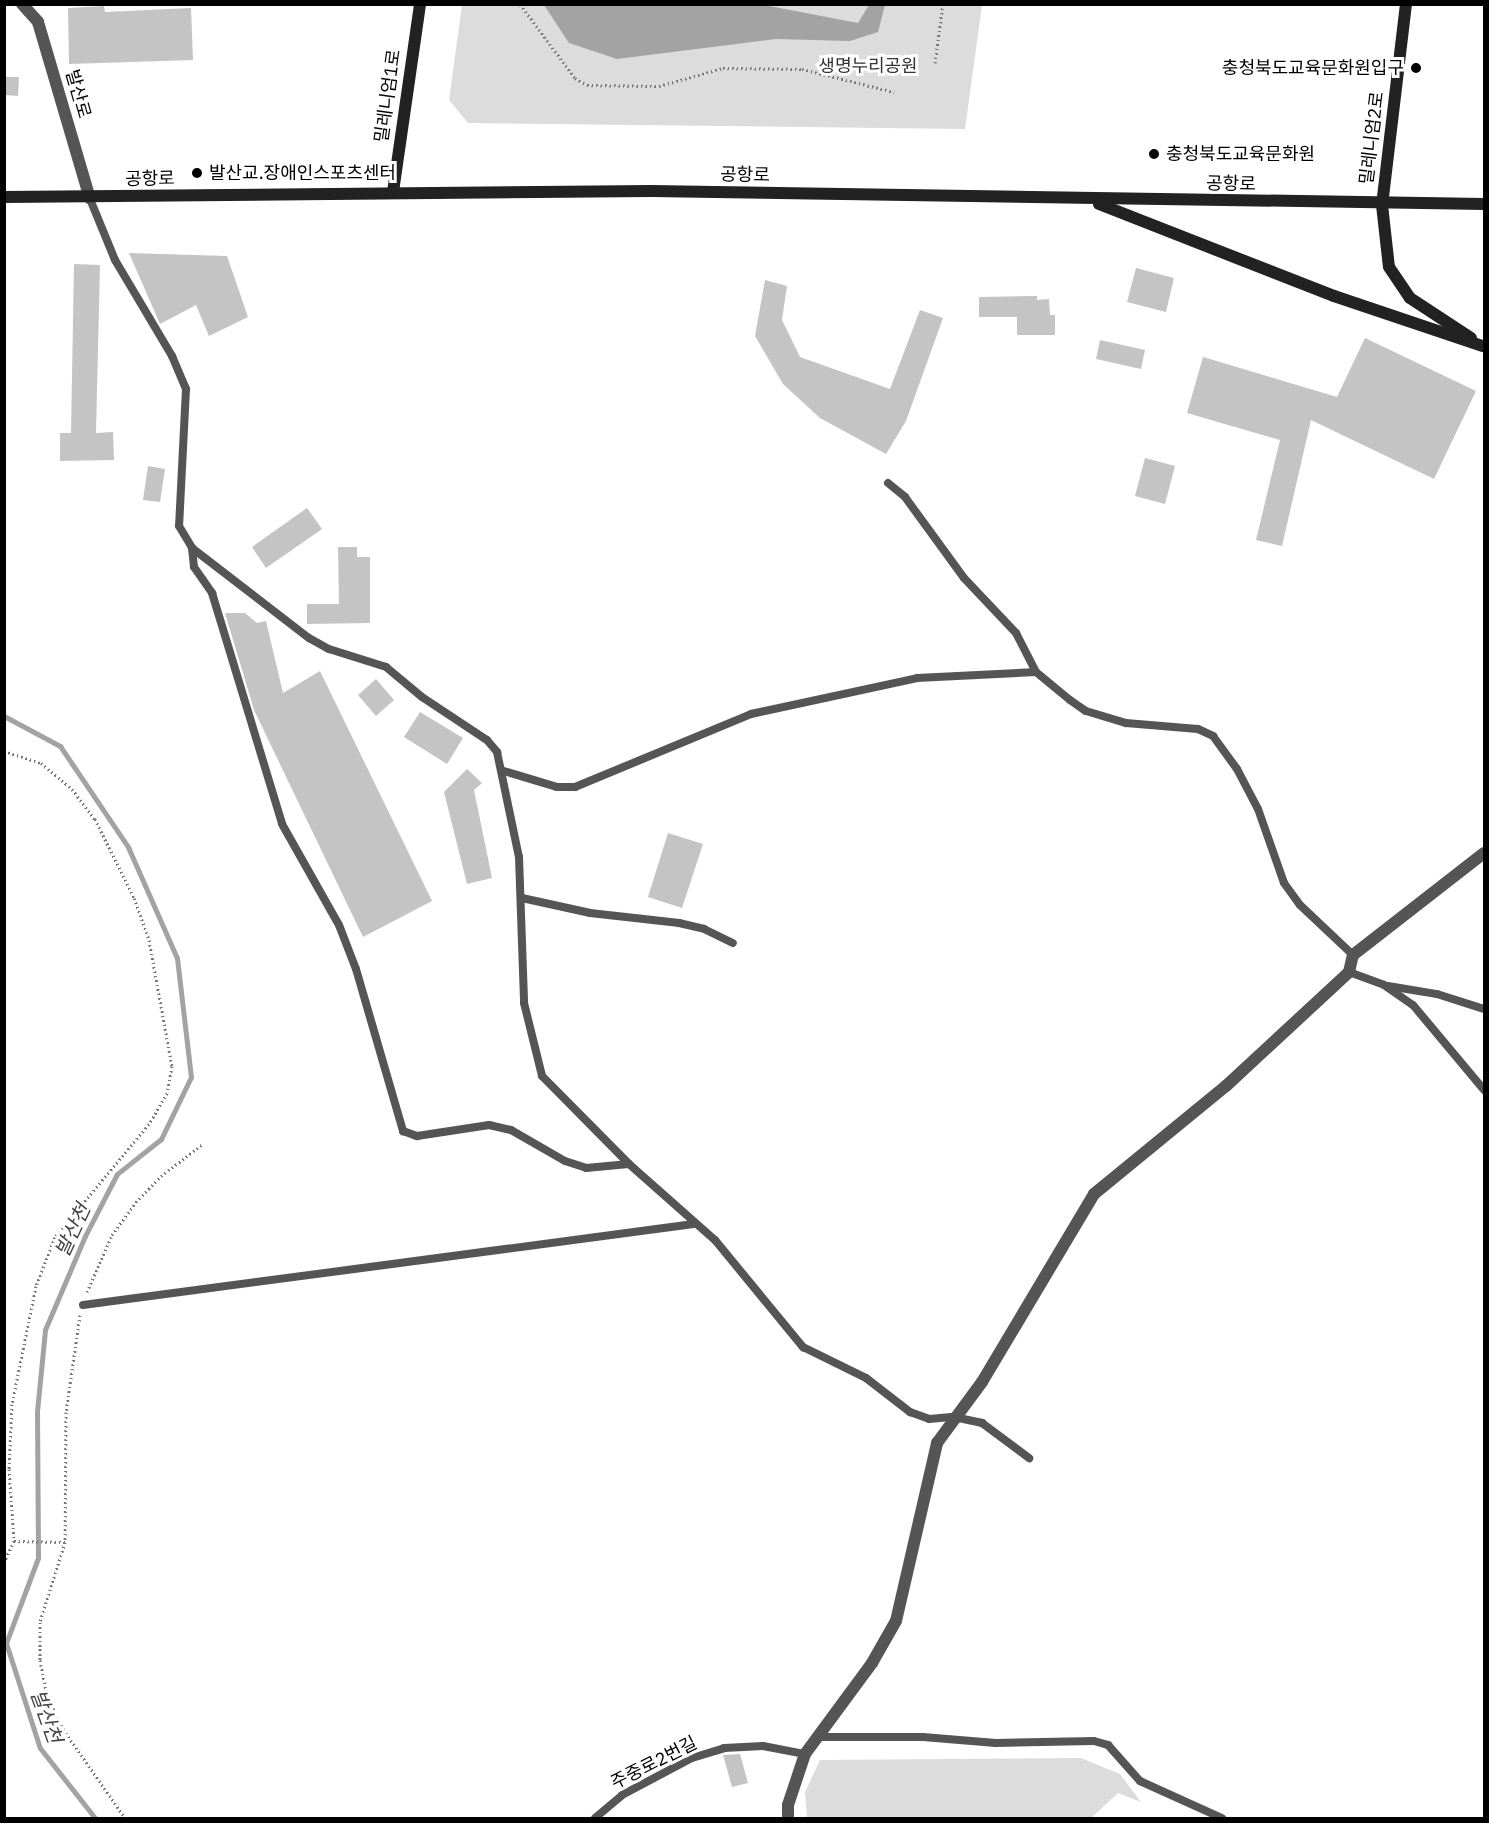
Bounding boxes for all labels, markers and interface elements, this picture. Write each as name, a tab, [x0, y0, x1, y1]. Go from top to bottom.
street label: 밀레니엄1로	[371, 48, 405, 144]
park label: 생명누리공원	[818, 55, 918, 77]
place label: 충청북도교육문화원입구	[1222, 57, 1404, 79]
marker: 충청북도교육문화원입구	[1409, 61, 1423, 75]
street label: 발산로	[61, 67, 95, 121]
street label: 밀레니엄2로	[1356, 90, 1388, 186]
place label: 충청북도교육문화원	[1166, 143, 1315, 165]
marker: 충청북도교육문화원	[1147, 147, 1161, 161]
place label: 발산교.장애인스포츠센터	[209, 162, 396, 184]
street label: 공항로	[720, 164, 770, 186]
marker: 발산교.장애인스포츠센터	[190, 166, 204, 180]
street label: 공항로	[125, 168, 175, 190]
street label: 공항로	[1206, 173, 1256, 195]
water label: 발산천	[49, 1200, 95, 1260]
water label: 발산천	[26, 1686, 68, 1746]
street label: 주중로2번길	[607, 1732, 701, 1794]

